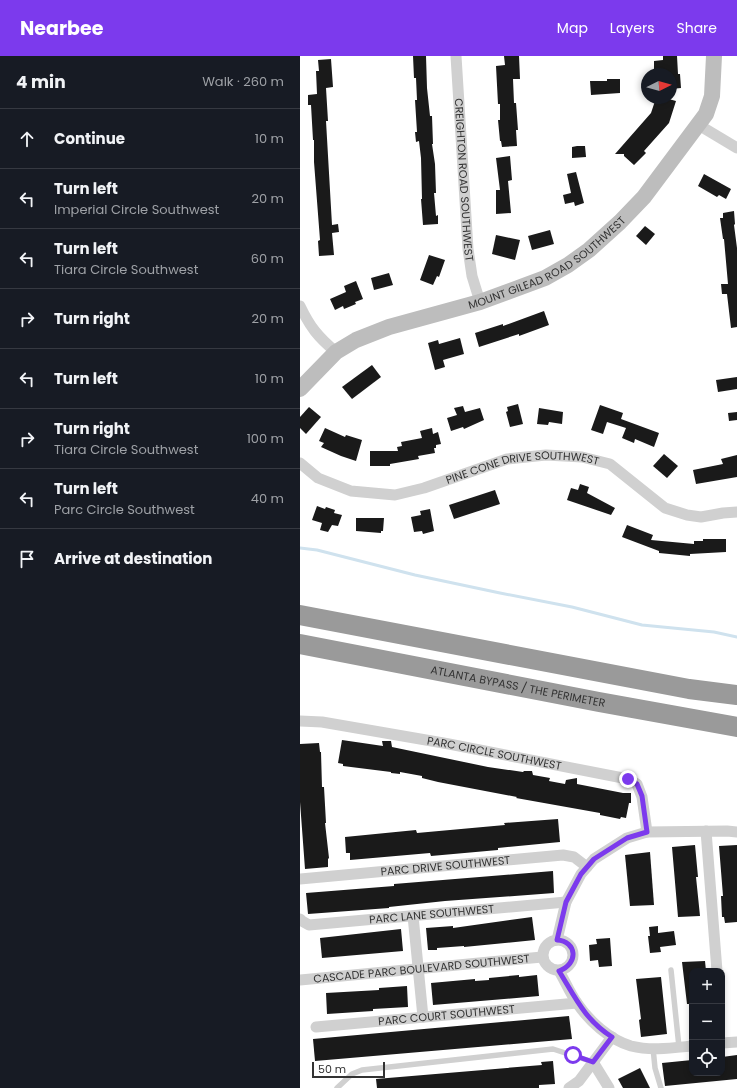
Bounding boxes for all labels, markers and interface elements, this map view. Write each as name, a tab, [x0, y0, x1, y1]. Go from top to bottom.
text: Nearbee	[20, 15, 103, 42]
text: Map	[557, 18, 588, 38]
text: Layers	[610, 18, 654, 38]
text: Share	[676, 18, 717, 38]
north arrow	[641, 68, 677, 104]
text: 4 min	[16, 70, 66, 94]
text: Walk · 260 m	[202, 72, 284, 91]
street label: CREIGHTON ROAD SOUTHWEST	[451, 98, 478, 262]
icon: ahead	[16, 128, 38, 150]
text: Continue	[54, 128, 125, 149]
text: 10 m	[255, 129, 284, 148]
text: Turn left	[54, 178, 118, 199]
icon: left	[16, 188, 38, 210]
text: 20 m	[251, 189, 284, 208]
text: Imperial Circle Southwest	[54, 200, 219, 219]
street label: MOUNT GILEAD ROAD SOUTHWEST	[466, 213, 629, 313]
text: Turn left	[54, 238, 118, 259]
icon: left	[16, 248, 38, 270]
text: 60 m	[251, 249, 284, 268]
text: Tiara Circle Southwest	[54, 260, 198, 279]
icon: right	[16, 308, 38, 330]
text: Turn right	[54, 308, 130, 329]
text: 20 m	[251, 309, 284, 328]
icon: left	[16, 368, 38, 390]
text: Turn left	[54, 368, 118, 389]
text: 10 m	[255, 369, 284, 388]
text: Turn right	[54, 418, 130, 439]
icon: right	[16, 428, 38, 450]
text: 100 m	[247, 429, 284, 448]
text: Tiara Circle Southwest	[54, 440, 198, 459]
street label: PINE CONE DRIVE SOUTHWEST	[444, 447, 601, 488]
text: Turn left	[54, 478, 118, 499]
icon: left	[16, 488, 38, 510]
text: 40 m	[251, 489, 284, 508]
text: Parc Circle Southwest	[54, 500, 195, 519]
icon: arrive	[16, 548, 38, 570]
text: Arrive at destination	[54, 548, 212, 569]
street label: ATLANTA BYPASS / THE PERIMETER	[429, 661, 607, 711]
street label: PARC CIRCLE SOUTHWEST	[426, 732, 563, 774]
route end	[619, 770, 637, 788]
street label: PARC DRIVE SOUTHWEST	[380, 852, 511, 880]
street label: PARC LANE SOUTHWEST	[368, 900, 495, 928]
street label: CASCADE PARC BOULEVARD SOUTHWEST	[313, 950, 530, 987]
map controls	[689, 968, 725, 1076]
button: +	[689, 968, 725, 1004]
street label: PARC COURT SOUTHWEST	[377, 1001, 515, 1029]
button: −	[689, 1004, 725, 1040]
button: locate	[689, 1040, 725, 1076]
route start	[564, 1046, 582, 1064]
scale bar	[312, 1060, 385, 1079]
text: 50 m	[318, 1061, 346, 1077]

